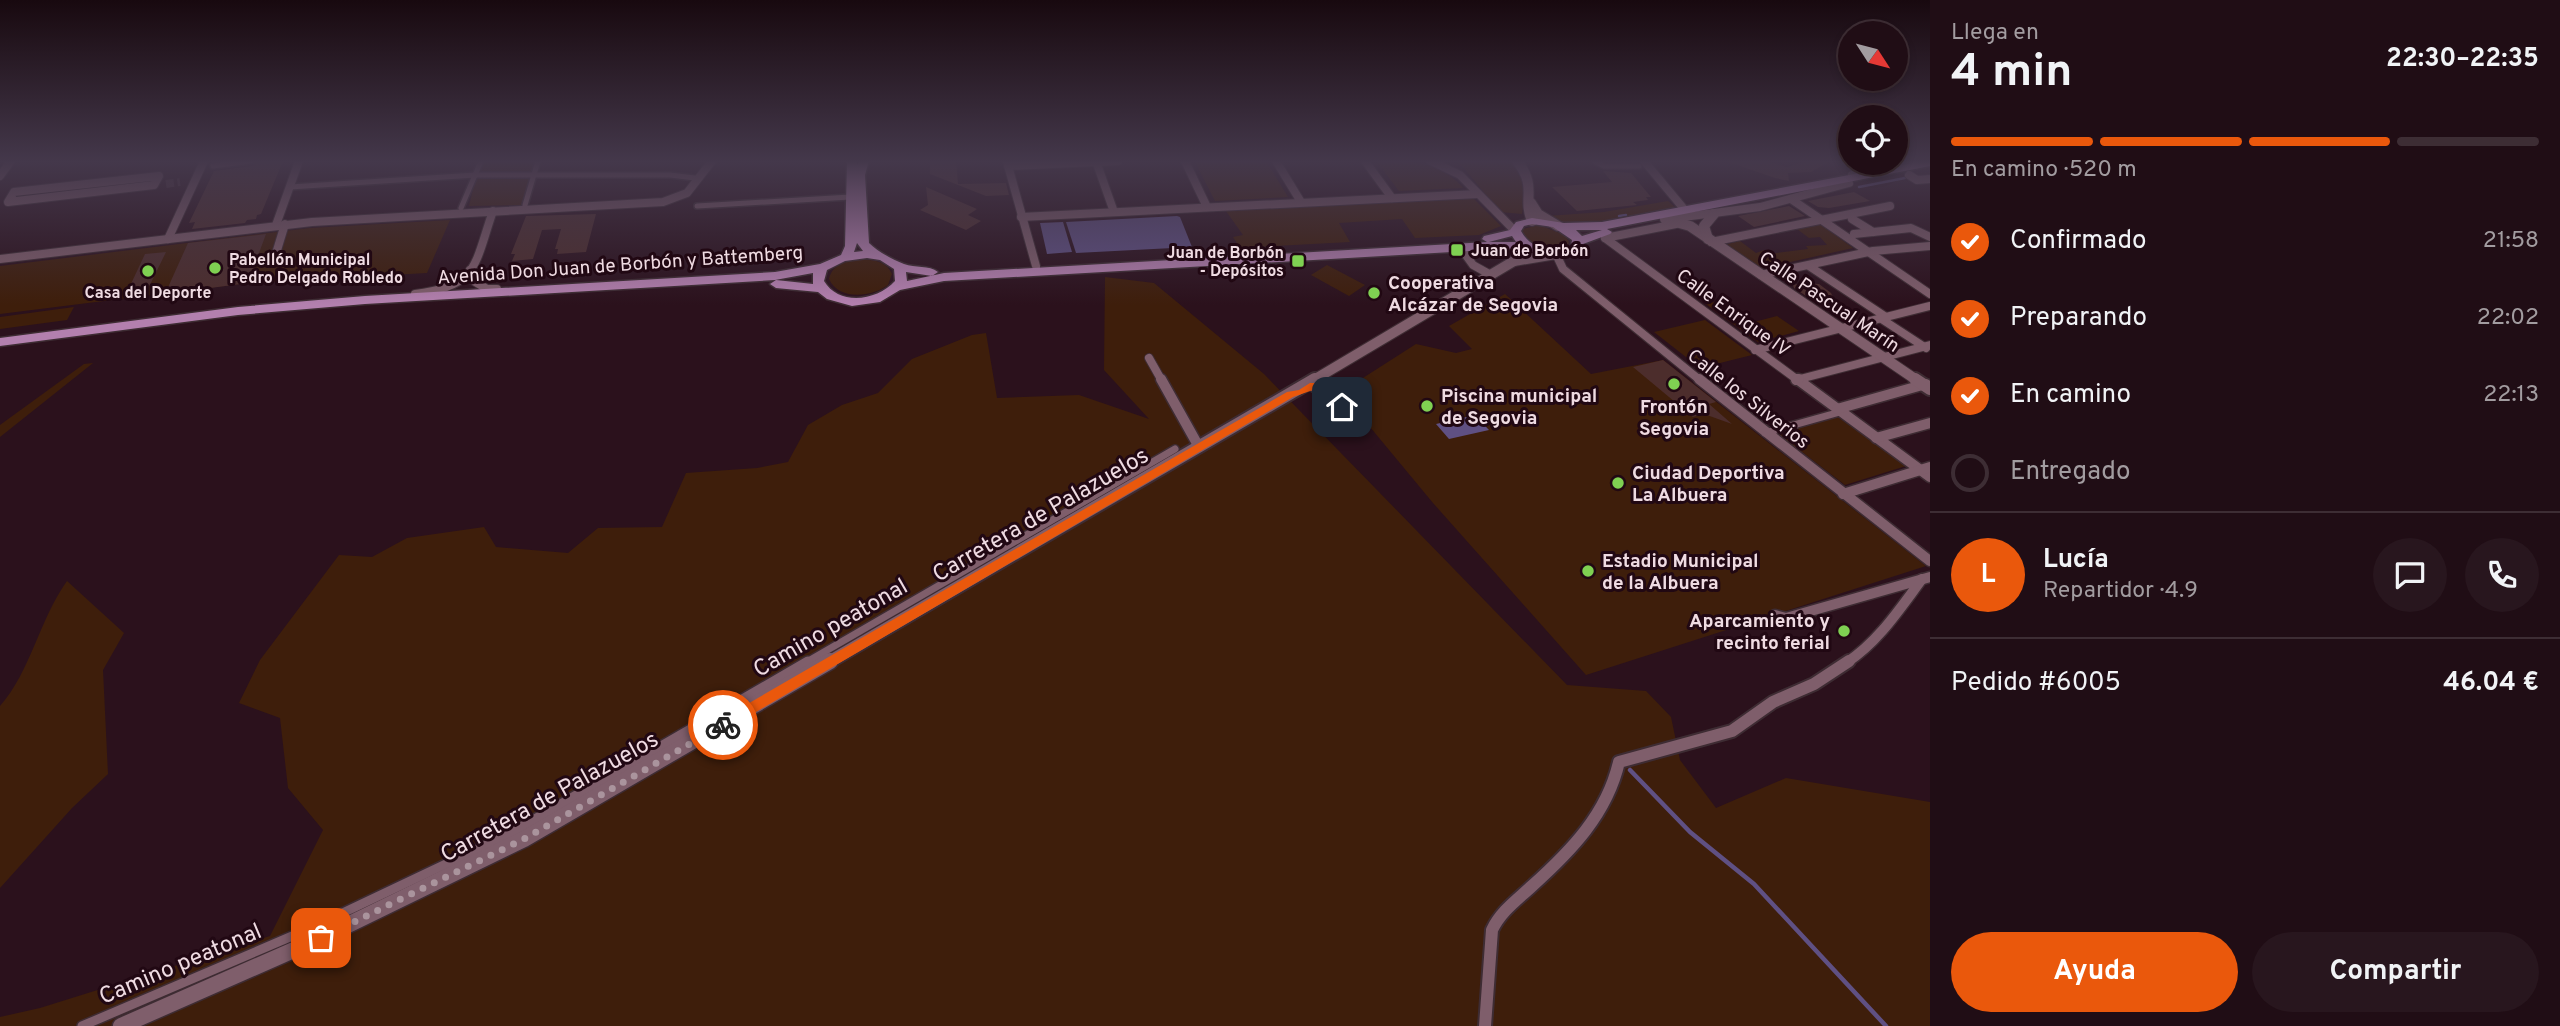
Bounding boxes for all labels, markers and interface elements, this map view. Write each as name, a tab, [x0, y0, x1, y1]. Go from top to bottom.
text: Llega en	[1951, 19, 2039, 48]
north arrow	[1838, 21, 1908, 91]
map controls	[1838, 21, 1908, 175]
text: 22:30–22:35	[2386, 43, 2539, 76]
text: 4 min	[1951, 44, 2073, 103]
button: locate	[1838, 105, 1908, 175]
text: En camino · 520 m	[1951, 156, 2137, 185]
icon: check	[1951, 223, 1989, 261]
text: Confirmado	[2010, 225, 2147, 258]
text: 21:58	[2483, 227, 2539, 256]
street label: Avenida Don Juan de Borbón y Battemberg	[436, 241, 804, 291]
marker: Juan de Borbón	[1449, 242, 1465, 258]
place label: Juan de Borbón	[1471, 242, 1589, 262]
place label: Juan de Borbón - Depósitos	[1166, 244, 1284, 282]
street label: Calle Pascual Marín	[1754, 247, 1904, 359]
place label: Pabellón Municipal Pedro Delgado Robledo	[229, 251, 403, 289]
marker: Juan de Borbón - Depósitos	[1290, 253, 1306, 269]
marker: Pabellón Municipal Pedro Delgado Robledo	[207, 260, 223, 276]
marker: Casa del Deporte	[140, 263, 156, 279]
street label: Calle Enrique IV	[1671, 264, 1794, 363]
place label: Cooperativa Alcázar de Segovia	[1388, 272, 1558, 318]
place label: Casa del Deporte	[85, 284, 211, 304]
marker: Cooperativa Alcázar de Segovia	[1366, 285, 1382, 301]
icon: check	[1951, 300, 1989, 338]
text: Preparando	[2010, 302, 2147, 335]
text: 22:02	[2477, 304, 2539, 333]
street label: Calle los Silverios	[1682, 344, 1814, 455]
marker: Frontón Segovia	[1666, 376, 1682, 392]
pin	[1312, 377, 1372, 437]
icon: check	[1951, 377, 1989, 415]
text: En camino	[2010, 379, 2131, 412]
text: 22:13	[2483, 381, 2539, 410]
place label: Piscina municipal de Segovia	[1441, 385, 1597, 431]
icon: home	[1323, 388, 1361, 426]
place label: Frontón Segovia	[1639, 396, 1709, 442]
marker: Piscina municipal de Segovia	[1419, 398, 1435, 414]
street label: Carretera de Palazuelos	[928, 442, 1155, 590]
text: Entregado	[2010, 456, 2130, 489]
place label: Ciudad Deportiva La Albuera	[1632, 462, 1785, 508]
marker: Ciudad Deportiva La Albuera	[1610, 475, 1626, 491]
button: chat	[2373, 538, 2447, 612]
button: phone	[2465, 538, 2539, 612]
text: Lucía	[2043, 544, 2109, 577]
place label: Estadio Municipal de la Albuera	[1602, 550, 1759, 596]
text: L	[1981, 559, 1995, 592]
marker: Estadio Municipal de la Albuera	[1580, 563, 1596, 579]
street label: Camino peatonal	[749, 573, 914, 685]
text: Repartidor · 4.9	[2043, 577, 2198, 606]
place label: Aparcamiento y recinto ferial	[1689, 610, 1830, 656]
marker: Aparcamiento y recinto ferial	[1836, 623, 1852, 639]
text: Pedido #6005	[1951, 667, 2121, 700]
text: 46.04 €	[2443, 667, 2539, 700]
courier	[688, 690, 758, 760]
icon: bike	[704, 706, 742, 744]
street label: Carretera de Palazuelos	[436, 726, 664, 870]
pin	[291, 908, 351, 968]
street label: Camino peatonal	[95, 918, 267, 1013]
icon: bag	[302, 919, 340, 957]
button: Ayuda	[1951, 932, 2238, 1012]
button: Compartir	[2252, 932, 2539, 1012]

